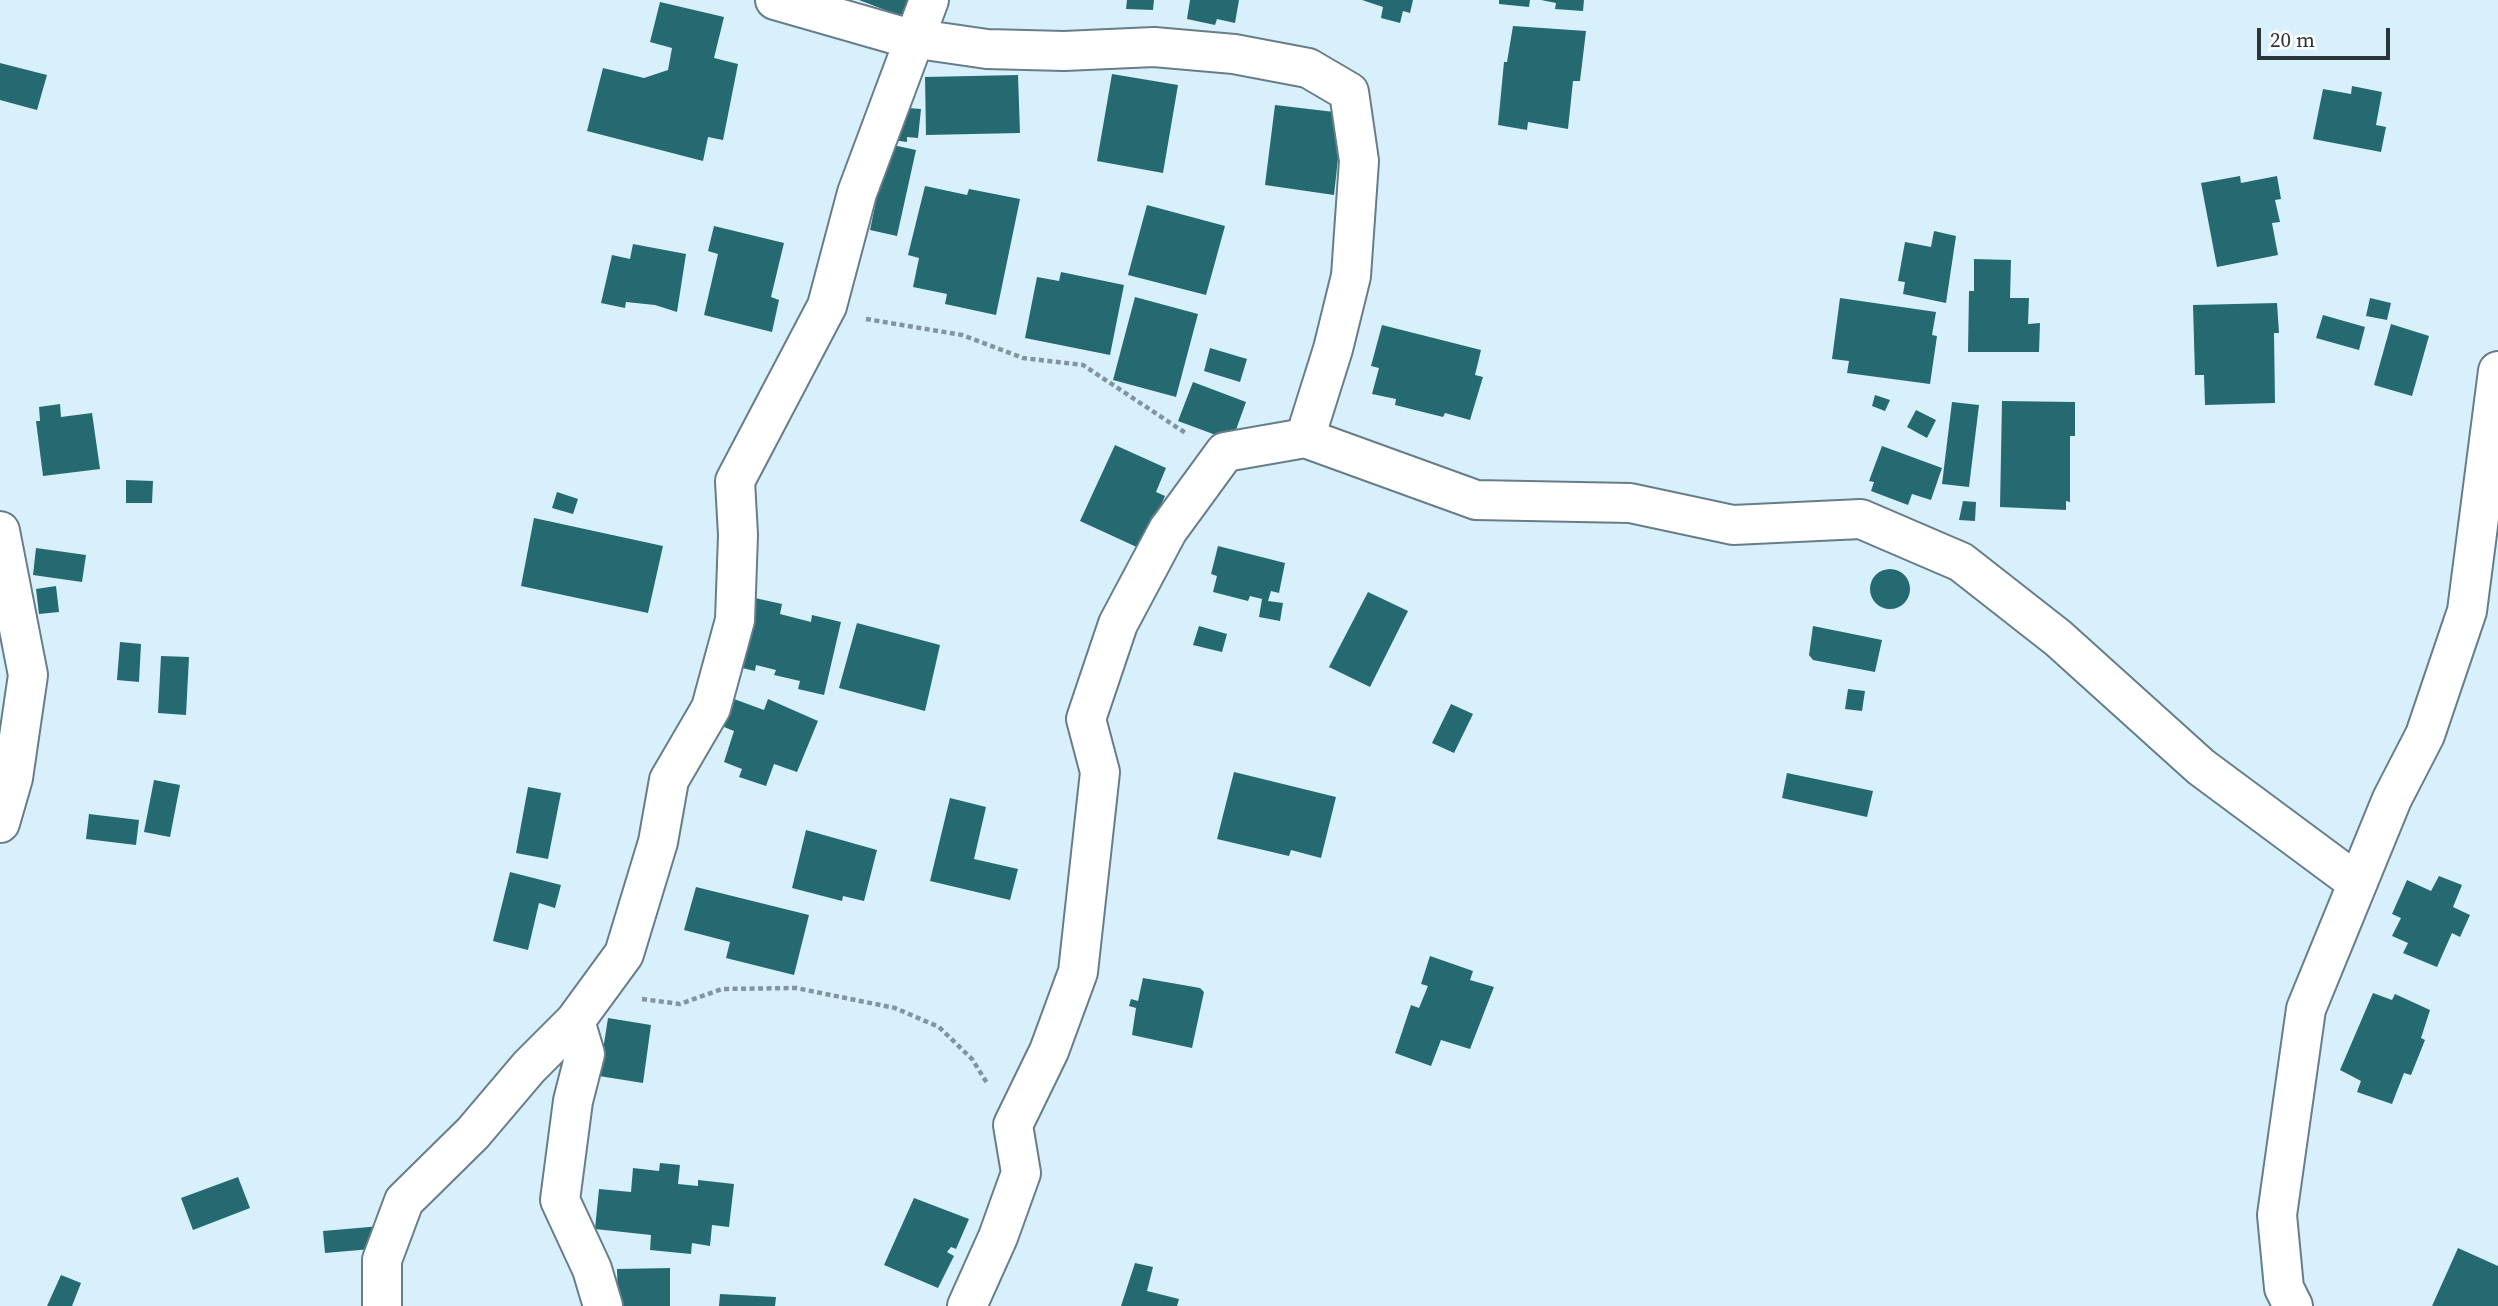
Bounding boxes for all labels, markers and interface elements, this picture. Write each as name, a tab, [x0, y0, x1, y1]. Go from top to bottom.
scale bar	[2260, 14, 2393, 58]
text: 20 m	[2270, 25, 2315, 54]

